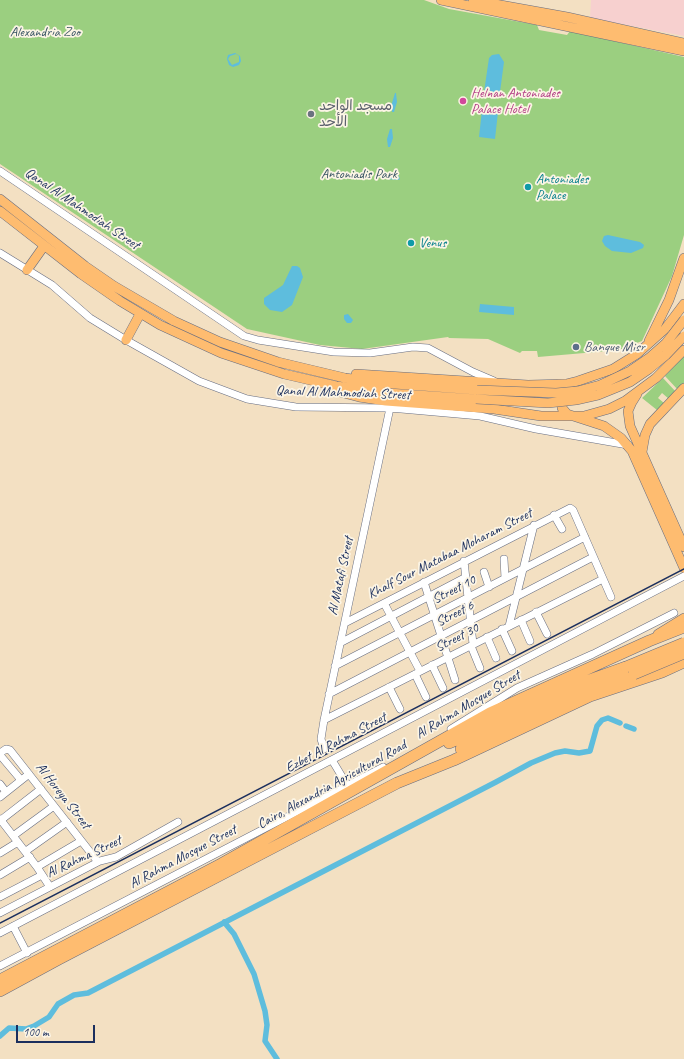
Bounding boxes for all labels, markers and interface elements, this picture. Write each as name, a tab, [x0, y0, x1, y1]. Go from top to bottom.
park label: Alexandria Zoo	[10, 24, 80, 40]
place label: Helnan Antoniades Palace Hotel	[471, 85, 560, 118]
marker: Helnan Antoniades Palace Hotel	[458, 96, 468, 106]
place label: مسجد الواحد الأحد	[319, 98, 392, 130]
marker: مسجد الواحد الأحد	[306, 109, 316, 119]
street label: Qanal Al Mahmodiah Street	[22, 164, 142, 254]
park label: Antoniadis Park	[321, 166, 397, 182]
place label: Antoniades Palace	[536, 171, 588, 204]
marker: Antoniades Palace	[523, 182, 533, 192]
place label: Venus	[419, 235, 446, 251]
marker: Venus	[406, 238, 416, 248]
place label: Banque Misr	[584, 339, 645, 355]
marker: Banque Misr	[571, 342, 581, 352]
street label: Qanal Al Mahmodiah Street	[276, 382, 410, 404]
street label: Khalf Sour Matabaa Moharam Street	[365, 505, 535, 603]
street label: Al Matafi Street	[325, 535, 357, 617]
street label: Street 10	[429, 572, 479, 608]
street label: Street 6	[433, 597, 477, 631]
street label: Street 30	[432, 620, 482, 656]
street label: Al Rahma Mosque Street	[413, 667, 523, 743]
street label: Ezbet Al Rahma Street	[283, 709, 389, 777]
street label: Cairo, Alexandria Agricultural Road	[255, 737, 409, 833]
street label: Al Horeya Street	[32, 759, 94, 833]
street label: Al Rahma Mosque Street	[127, 822, 239, 892]
street label: Al Rahma Street	[44, 832, 124, 882]
scale bar	[18, 1017, 97, 1043]
text: 100 m	[23, 1024, 49, 1040]

